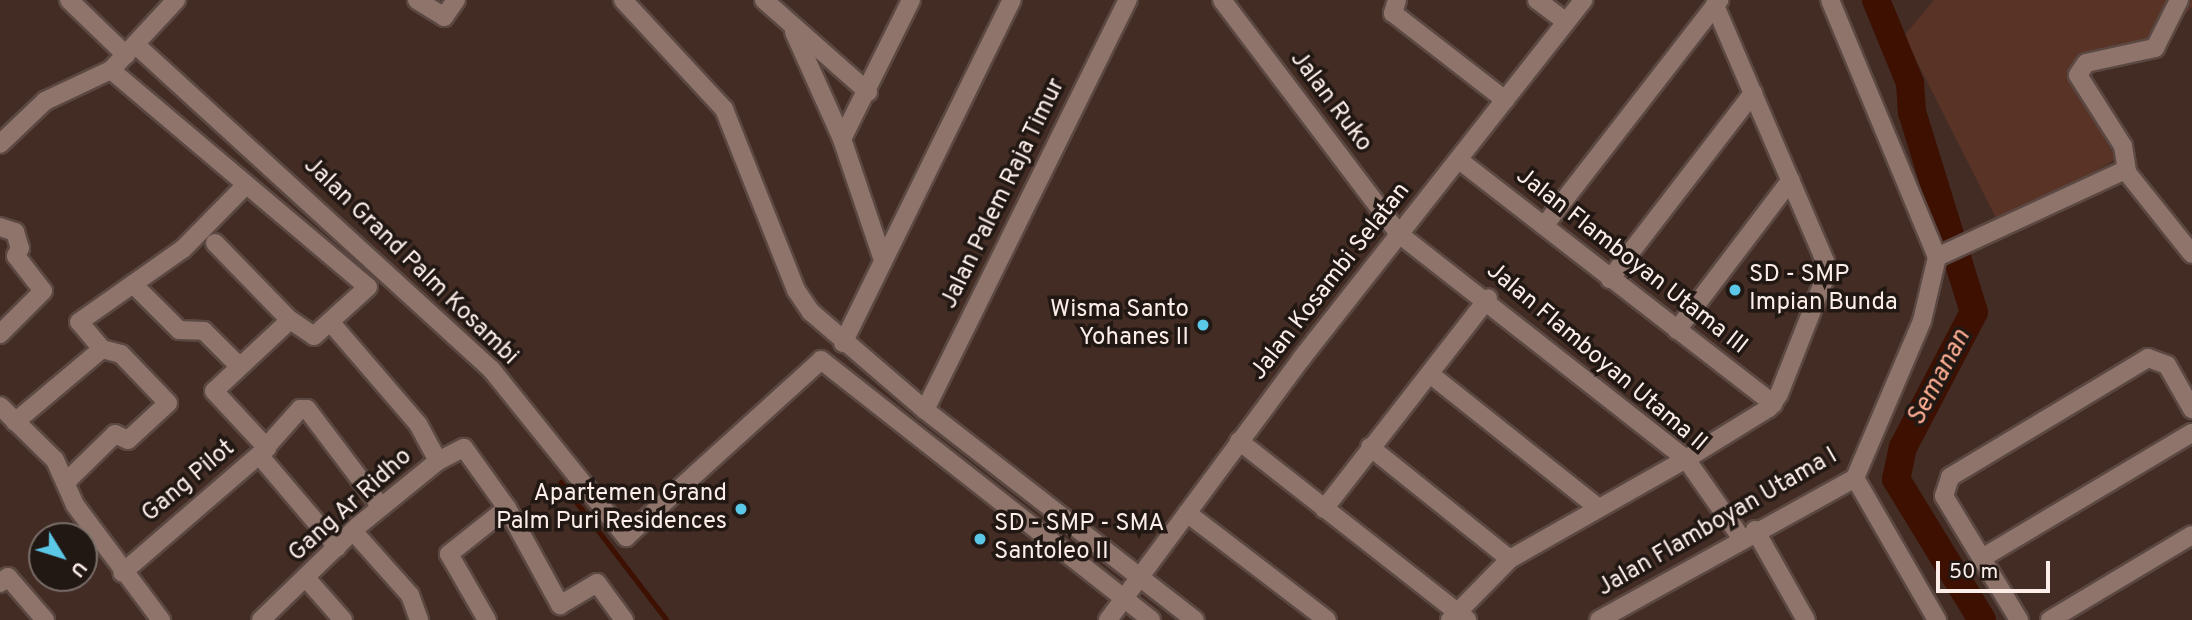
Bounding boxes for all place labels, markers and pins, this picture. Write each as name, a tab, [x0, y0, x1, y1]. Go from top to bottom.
place label: SD - SMP Impian Bunda	[1749, 262, 1898, 318]
marker: SD - SMP Impian Bunda	[1727, 282, 1743, 298]
place label: Wisma Santo Yohanes II	[1050, 297, 1189, 353]
marker: Wisma Santo Yohanes II	[1195, 317, 1211, 333]
place label: Apartemen Grand Palm Puri Residences	[496, 481, 727, 537]
marker: Apartemen Grand Palm Puri Residences	[733, 501, 749, 517]
place label: SD - SMP - SMA Santoleo II	[994, 511, 1165, 567]
marker: SD - SMP - SMA Santoleo II	[972, 531, 988, 547]

